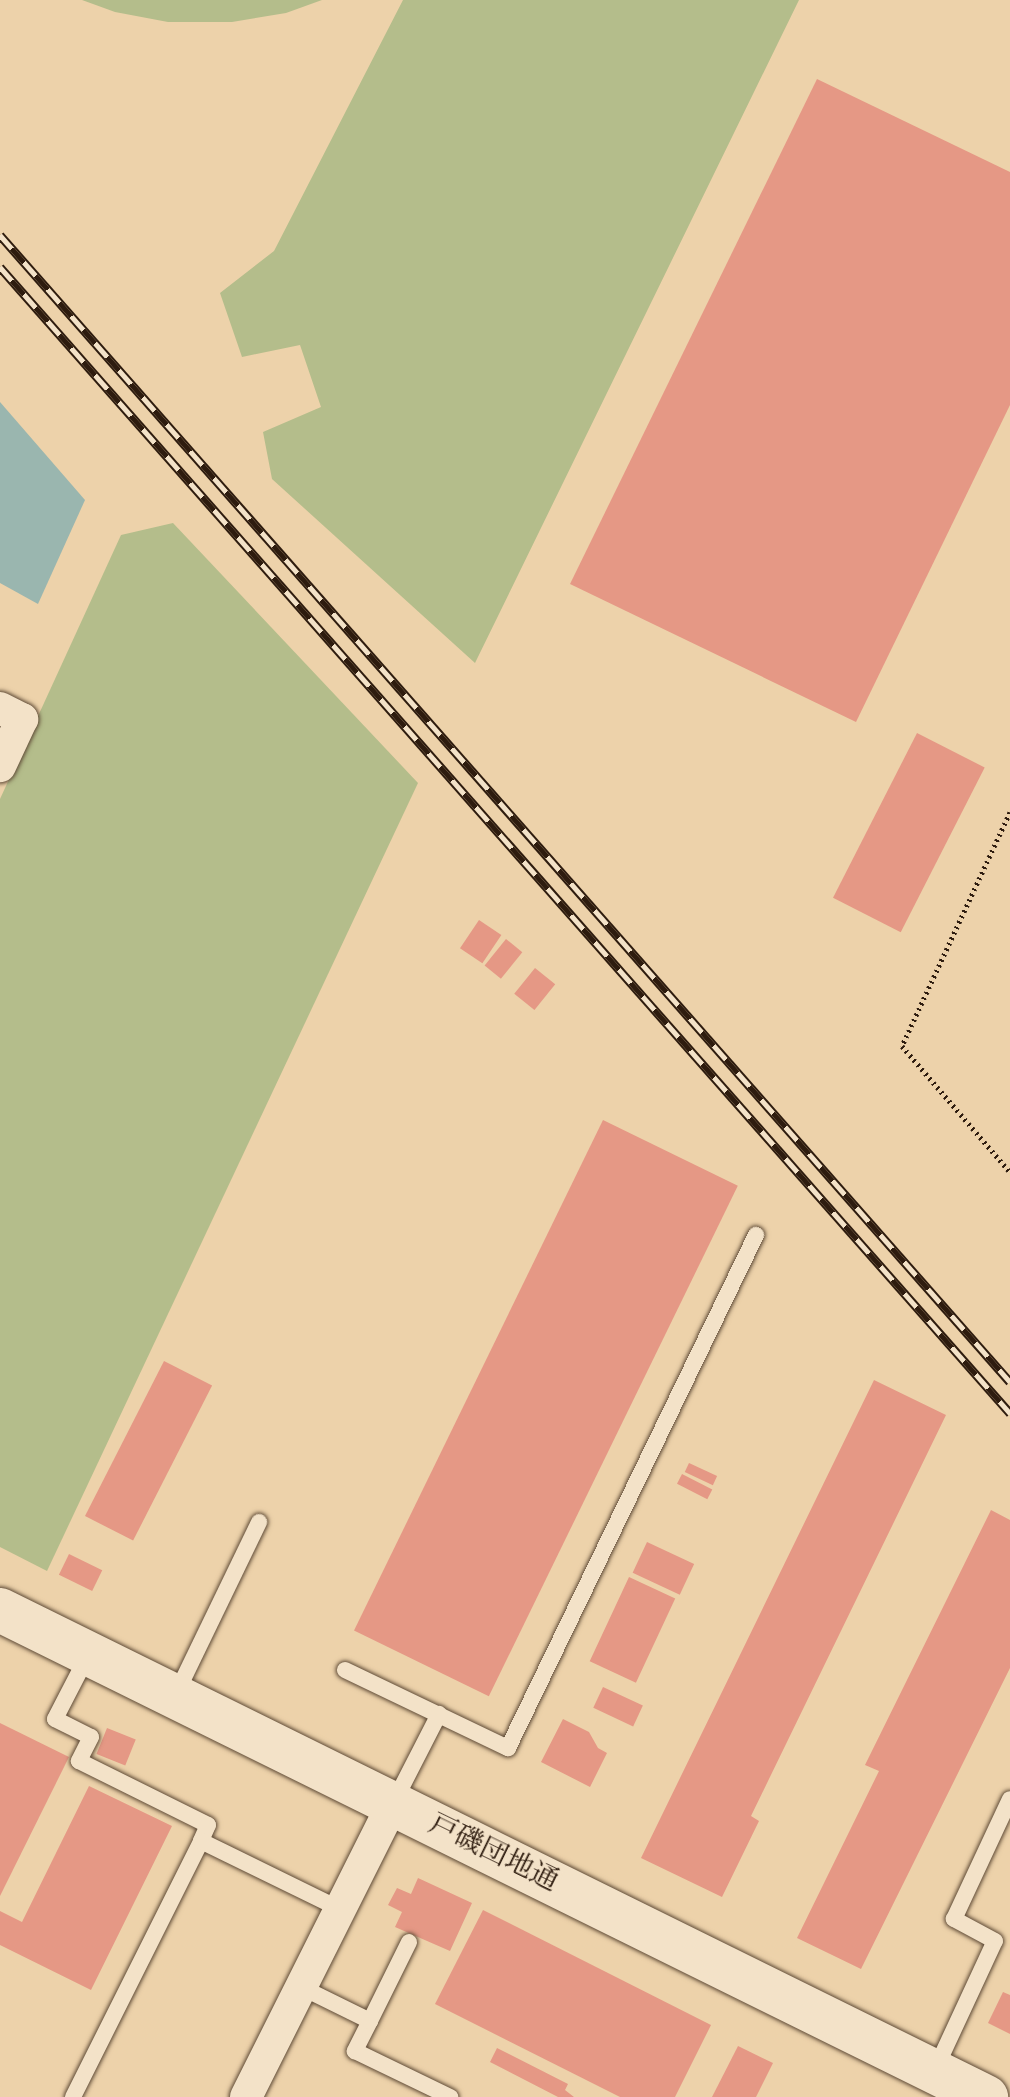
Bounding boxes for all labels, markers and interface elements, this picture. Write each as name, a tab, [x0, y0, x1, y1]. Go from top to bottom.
street label: 戸磯団地通	[424, 1806, 564, 1898]

